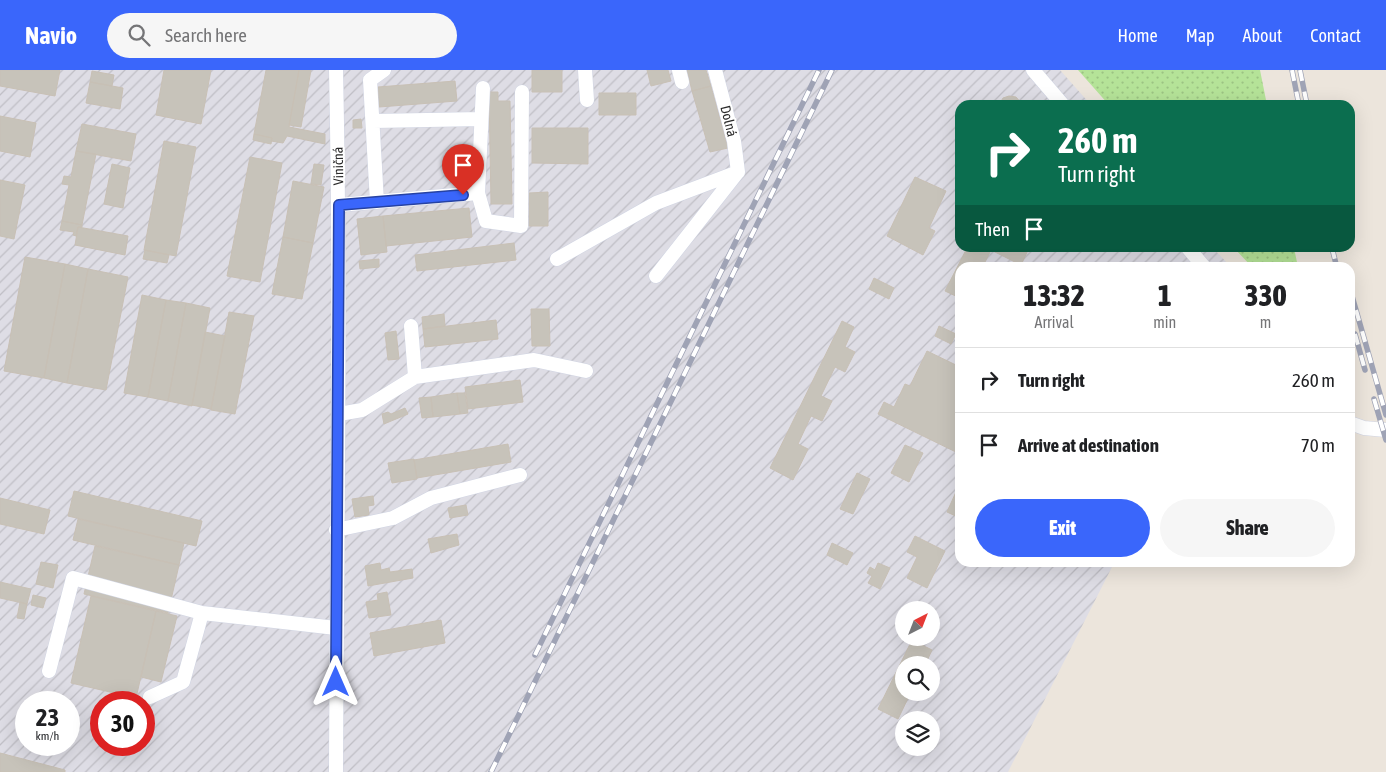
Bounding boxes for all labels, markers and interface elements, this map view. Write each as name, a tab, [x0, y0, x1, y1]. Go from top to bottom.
search box	[107, 13, 457, 58]
icon: search	[125, 21, 153, 49]
text: Navio	[25, 22, 77, 49]
text: Search here	[165, 24, 247, 46]
text: Home	[1118, 25, 1158, 46]
text: Map	[1186, 25, 1215, 46]
text: About	[1243, 25, 1282, 46]
text: Contact	[1310, 25, 1361, 46]
street label: Dolná	[717, 104, 741, 138]
icon: right	[975, 120, 1040, 185]
text: 260 m	[1058, 120, 1137, 160]
pin	[442, 144, 484, 195]
street label: Viničná	[330, 147, 346, 185]
icon: arrive	[449, 151, 477, 179]
text: Turn right	[1058, 161, 1135, 187]
icon: arrive	[1020, 215, 1048, 243]
text: Then	[975, 218, 1010, 240]
text: 13:32	[1023, 278, 1085, 312]
text: 1	[1158, 278, 1172, 312]
text: 330	[1244, 278, 1287, 312]
text: Arrival	[1035, 313, 1074, 331]
text: min	[1153, 313, 1176, 331]
text: m	[1260, 313, 1271, 331]
icon: right	[975, 366, 1003, 394]
text: Turn right	[1018, 369, 1085, 391]
text: 260 m	[1292, 369, 1335, 391]
icon: arrive	[975, 431, 1003, 459]
text: Arrive at destination	[1018, 434, 1159, 456]
text: 70 m	[1301, 434, 1335, 456]
button: Exit	[975, 499, 1150, 557]
button: Share	[1160, 499, 1335, 557]
north arrow	[895, 601, 940, 646]
map controls	[895, 601, 940, 756]
position arrow	[309, 655, 361, 707]
button: search	[895, 656, 940, 701]
speed limit sign: 30	[90, 691, 155, 756]
text: 23	[36, 703, 59, 731]
button: layers	[895, 711, 940, 756]
text: km/h	[36, 729, 59, 743]

